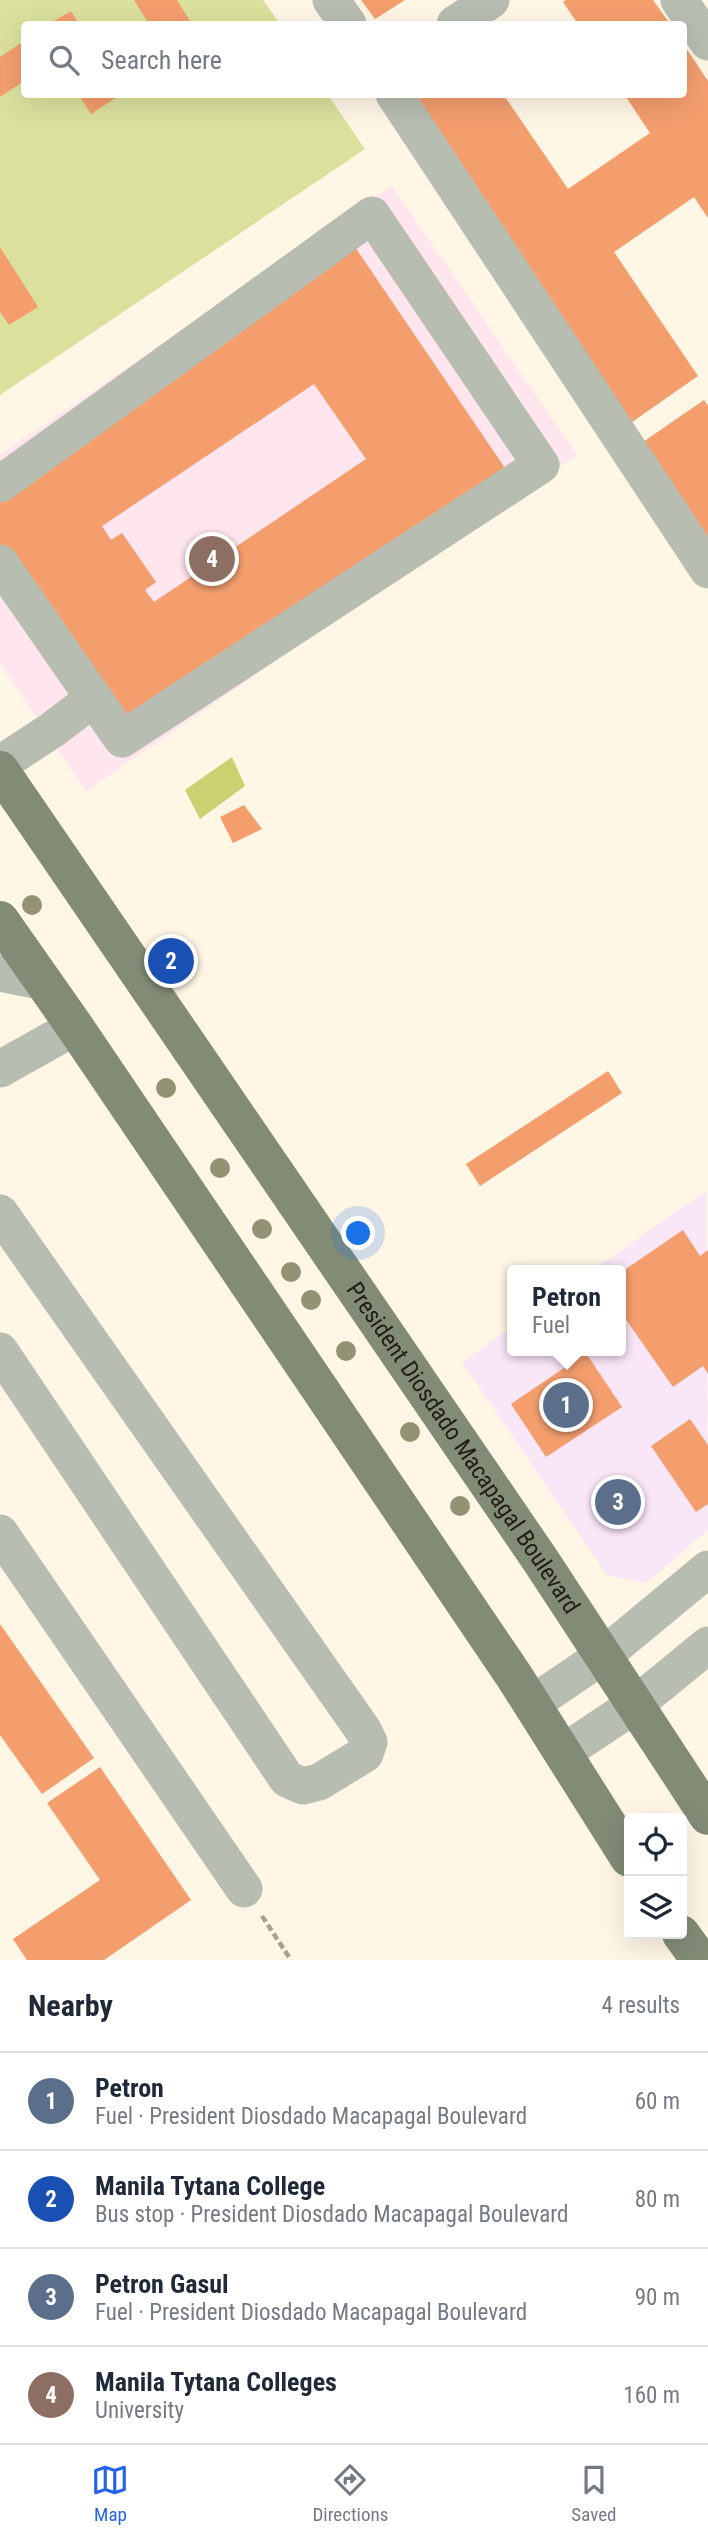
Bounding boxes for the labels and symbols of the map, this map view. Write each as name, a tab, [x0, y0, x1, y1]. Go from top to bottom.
pin: 4	[189, 533, 235, 585]
pin: 2	[148, 935, 194, 987]
your location	[341, 1216, 375, 1250]
street label: President Diosdado Macapagal Boulevard	[341, 1277, 586, 1619]
pin: 1	[543, 1379, 589, 1431]
pin: 3	[595, 1476, 641, 1528]

